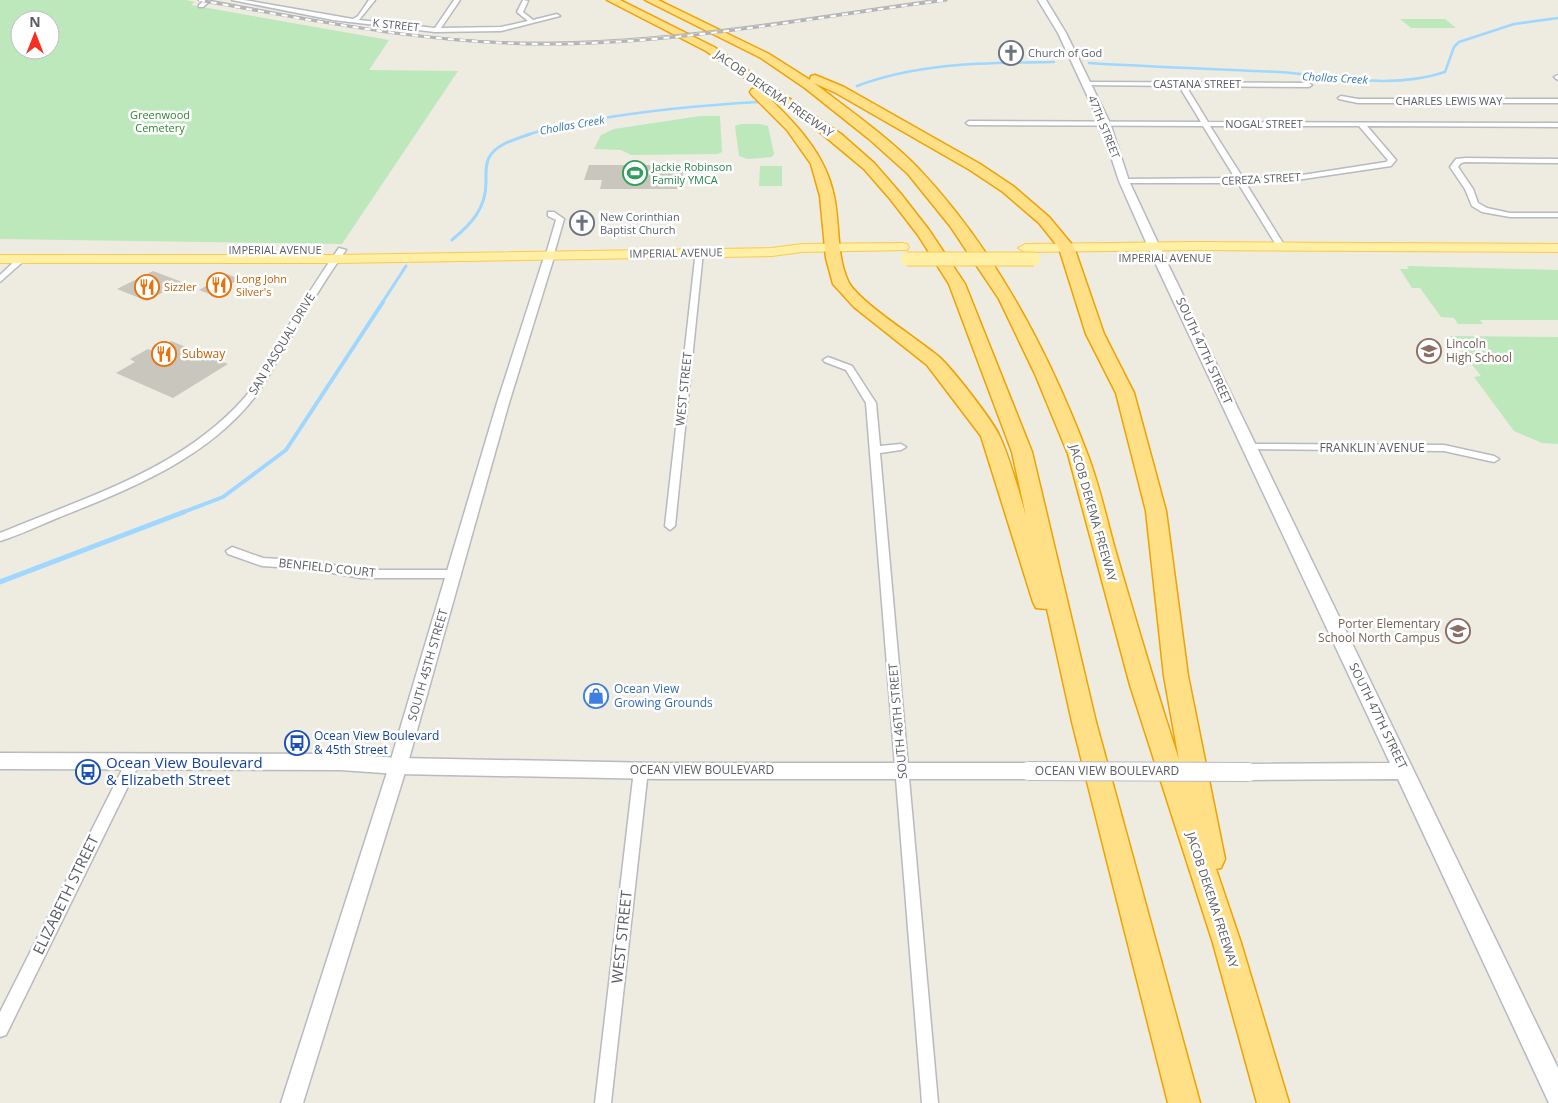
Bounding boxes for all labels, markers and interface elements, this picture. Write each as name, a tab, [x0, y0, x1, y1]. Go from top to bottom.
north arrow	[10, 10, 60, 60]
text: N	[29, 12, 41, 31]
street label: K STREET	[372, 15, 420, 34]
church icon: Church of God	[998, 40, 1024, 66]
street label: JACOB DEKEMA FREEWAY	[711, 45, 837, 141]
place label: Church of God	[1028, 45, 1102, 60]
water label: Chollas Creek	[1302, 68, 1369, 87]
street label: CASTANA STREET	[1153, 76, 1241, 91]
street label: 47TH STREET	[1085, 93, 1124, 161]
street label: CHARLES LEWIS WAY	[1396, 93, 1503, 108]
park label: Greenwood Cemetery	[130, 107, 190, 135]
water label: Chollas Creek	[538, 111, 606, 138]
street label: NOGAL STREET	[1225, 116, 1303, 131]
place label: Jackie Robinson Family YMCA	[651, 159, 732, 187]
sports icon: Jackie Robinson Family YMCA	[622, 160, 648, 186]
street label: CEREZA STREET	[1221, 169, 1301, 188]
place label: New Corinthian Baptist Church	[600, 209, 680, 237]
church icon: New Corinthian Baptist Church	[569, 210, 595, 236]
street label: IMPERIAL AVENUE	[228, 242, 322, 257]
street label: IMPERIAL AVENUE	[629, 244, 723, 261]
street label: IMPERIAL AVENUE	[1118, 250, 1212, 265]
place label: Long John Silver's	[236, 271, 287, 299]
restaurant icon: Long John Silver's	[206, 272, 232, 298]
restaurant icon: Sizzler	[134, 274, 160, 300]
place label: Sizzler	[164, 279, 197, 294]
street label: SAN PASQUAL DRIVE	[244, 290, 319, 398]
street label: SOUTH 47TH STREET	[1172, 295, 1237, 407]
place label: Lincoln High School	[1446, 335, 1512, 366]
school or university icon: Lincoln High School	[1416, 338, 1442, 364]
restaurant icon: Subway	[151, 341, 177, 367]
place label: Subway	[182, 345, 226, 362]
street label: WEST STREET	[671, 351, 696, 427]
street label: FRANKLIN AVENUE	[1319, 439, 1425, 456]
street label: JACOB DEKEMA FREEWAY	[1065, 441, 1121, 584]
street label: BENFIELD COURT	[278, 554, 377, 581]
street label: SOUTH 45TH STREET	[403, 606, 452, 723]
place label: Porter Elementary School North Campus	[1318, 615, 1441, 646]
school or university icon: Porter Elementary School North Campus	[1445, 618, 1471, 644]
street label: SOUTH 47TH STREET	[1345, 660, 1412, 772]
street label: SOUTH 46TH STREET	[884, 662, 911, 780]
place label: Ocean View Growing Grounds	[614, 680, 713, 711]
shop icon: Ocean View Growing Grounds	[583, 683, 609, 709]
place label: Ocean View Boulevard & 45th Street	[314, 727, 439, 758]
bus stop icon: Ocean View Boulevard & 45th Street	[284, 730, 310, 756]
place label: Ocean View Boulevard & Elizabeth Street	[106, 752, 263, 789]
bus stop icon: Ocean View Boulevard & Elizabeth Street	[75, 759, 101, 785]
street label: OCEAN VIEW BOULEVARD	[630, 761, 774, 778]
street label: OCEAN VIEW BOULEVARD	[1035, 762, 1179, 779]
street label: JACOB DEKEMA FREEWAY	[1182, 829, 1243, 970]
street label: ELIZABETH STREET	[28, 831, 103, 958]
street label: WEST STREET	[606, 889, 636, 984]

